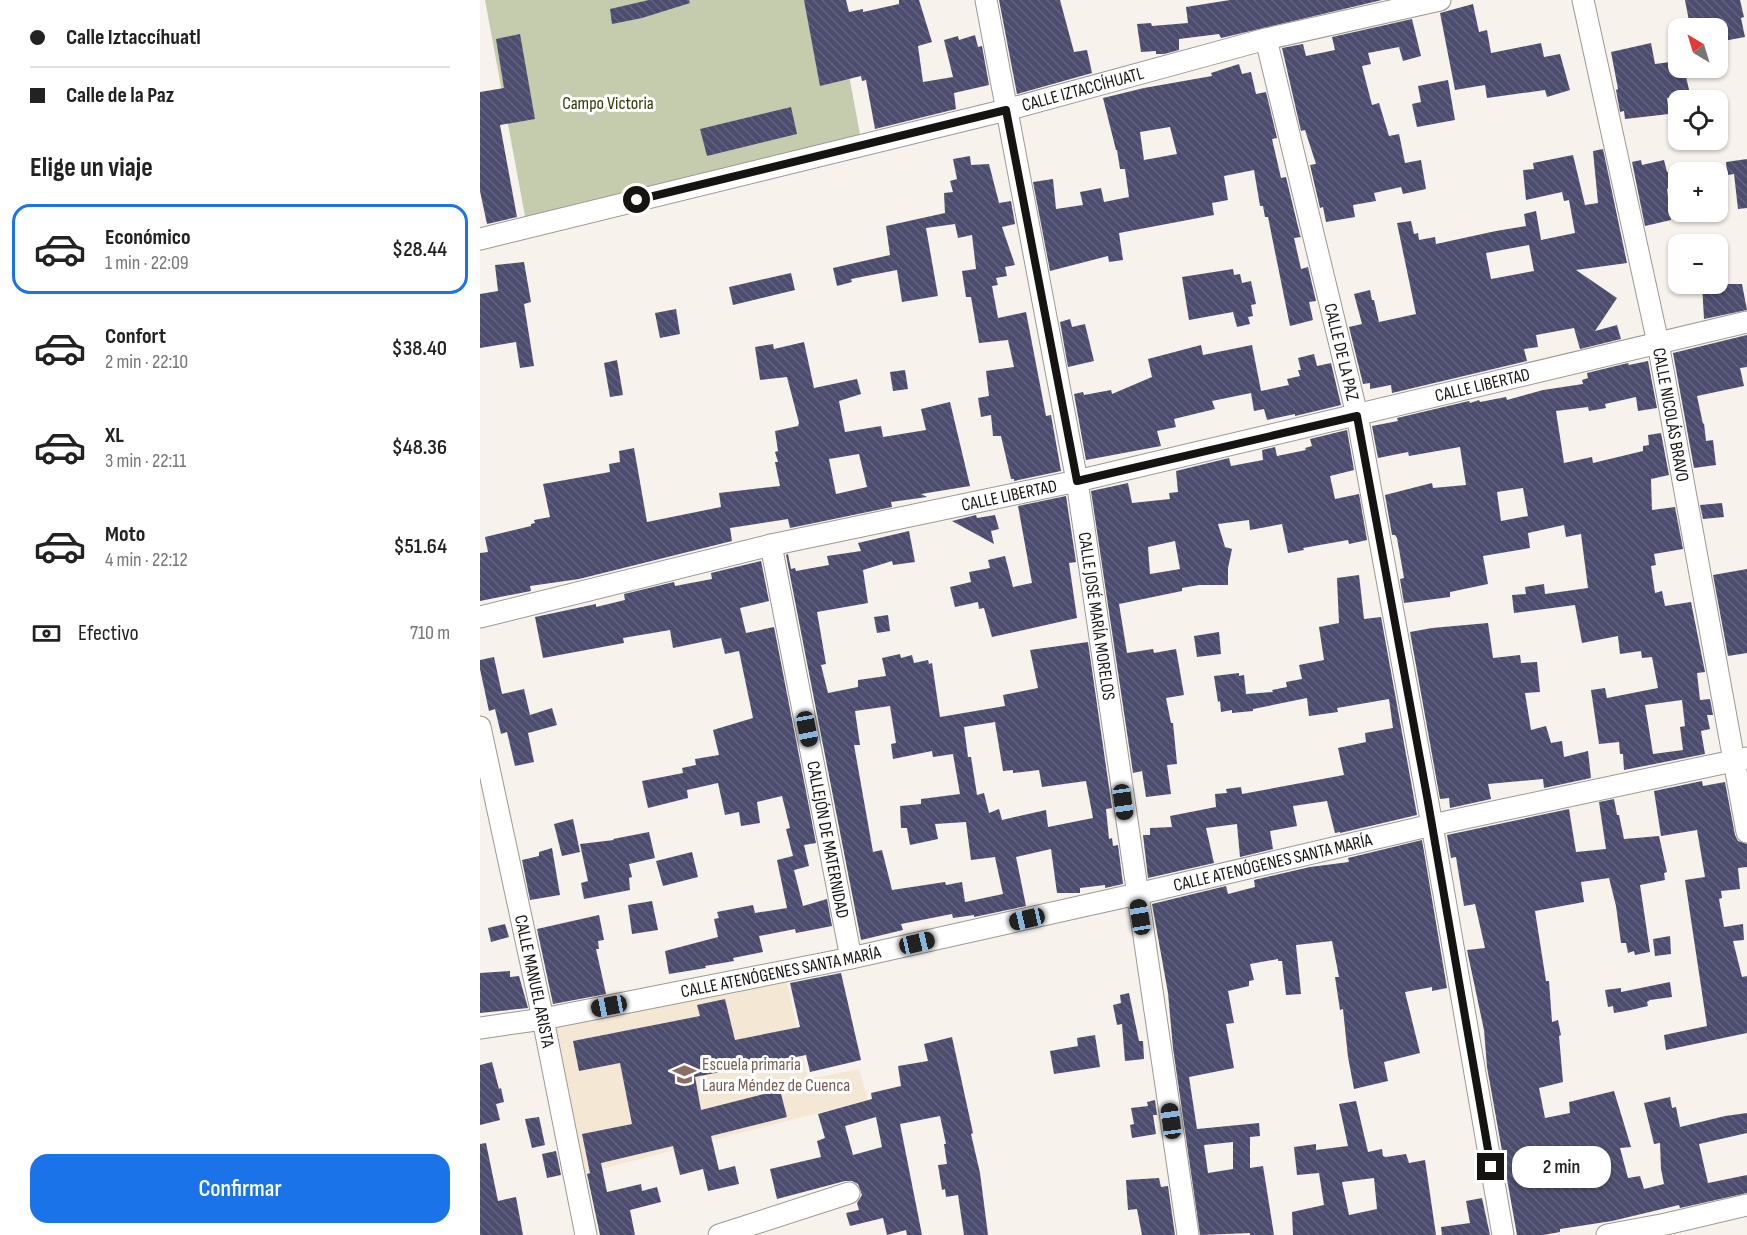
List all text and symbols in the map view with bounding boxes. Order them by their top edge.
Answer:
north arrow [1668,18,1728,78]
map controls [1668,18,1728,294]
text: Calle Iztaccíhuatl [66,24,201,51]
street label: CALLE IZTACCÍHUATL [1020,63,1146,116]
text: Calle de la Paz [66,82,174,109]
button: locate [1668,90,1728,150]
park label: Campo Victoria [562,93,654,114]
text: Elige un viaje [30,152,153,184]
button: + [1668,162,1728,222]
route start [623,186,650,213]
icon: car [33,222,87,276]
text: Económico [105,224,191,251]
button: − [1668,234,1728,294]
text: $28.44 [392,236,447,263]
text: 1 min · 22:09 [105,251,189,275]
street label: CALLE DE LA PAZ [1319,301,1363,403]
icon: car [33,321,87,375]
text: Confort [105,323,166,350]
text: $38.40 [392,335,447,362]
street label: CALLE NICOLÁS BRAVO [1648,346,1693,484]
text: 2 min · 22:10 [105,350,188,374]
street label: CALLE LIBERTAD [1433,364,1532,407]
icon: car [33,420,87,474]
text: XL [105,422,124,449]
text: $48.36 [392,434,447,461]
text: 3 min · 22:11 [105,449,186,473]
street label: CALLE LIBERTAD [960,475,1059,516]
icon: car [33,519,87,573]
text: Moto [105,521,145,548]
street label: CALLE JOSÉ MARÍA MORELOS [1074,531,1119,702]
text: $51.64 [393,533,447,560]
text: 4 min · 22:12 [105,548,188,572]
icon: cash [30,617,63,650]
text: Efectivo [78,620,139,647]
text: 710 m [410,621,450,645]
car [795,710,819,748]
street label: CALLEJÓN DE MATERNIDAD [802,759,853,920]
car [1112,783,1134,821]
street label: CALLE ATENÓGENES SANTA MARÍA [1171,829,1374,896]
car [1128,898,1152,936]
car [1007,906,1047,932]
street label: CALLE MANUEL ARISTA [510,913,558,1050]
car [897,930,937,956]
street label: CALLE ATENÓGENES SANTA MARÍA [679,942,883,1002]
car [590,994,628,1018]
place label: Escuela primaria Laura Méndez de Cuenca [702,1054,850,1096]
school or university icon: Escuela primaria Laura Méndez de Cuenca [671,1061,697,1087]
car [1160,1102,1182,1140]
callout: 2 min [1512,1146,1611,1188]
route end [1477,1153,1504,1180]
button: Confirmar [30,1154,450,1223]
text: 2 min [1543,1155,1580,1179]

